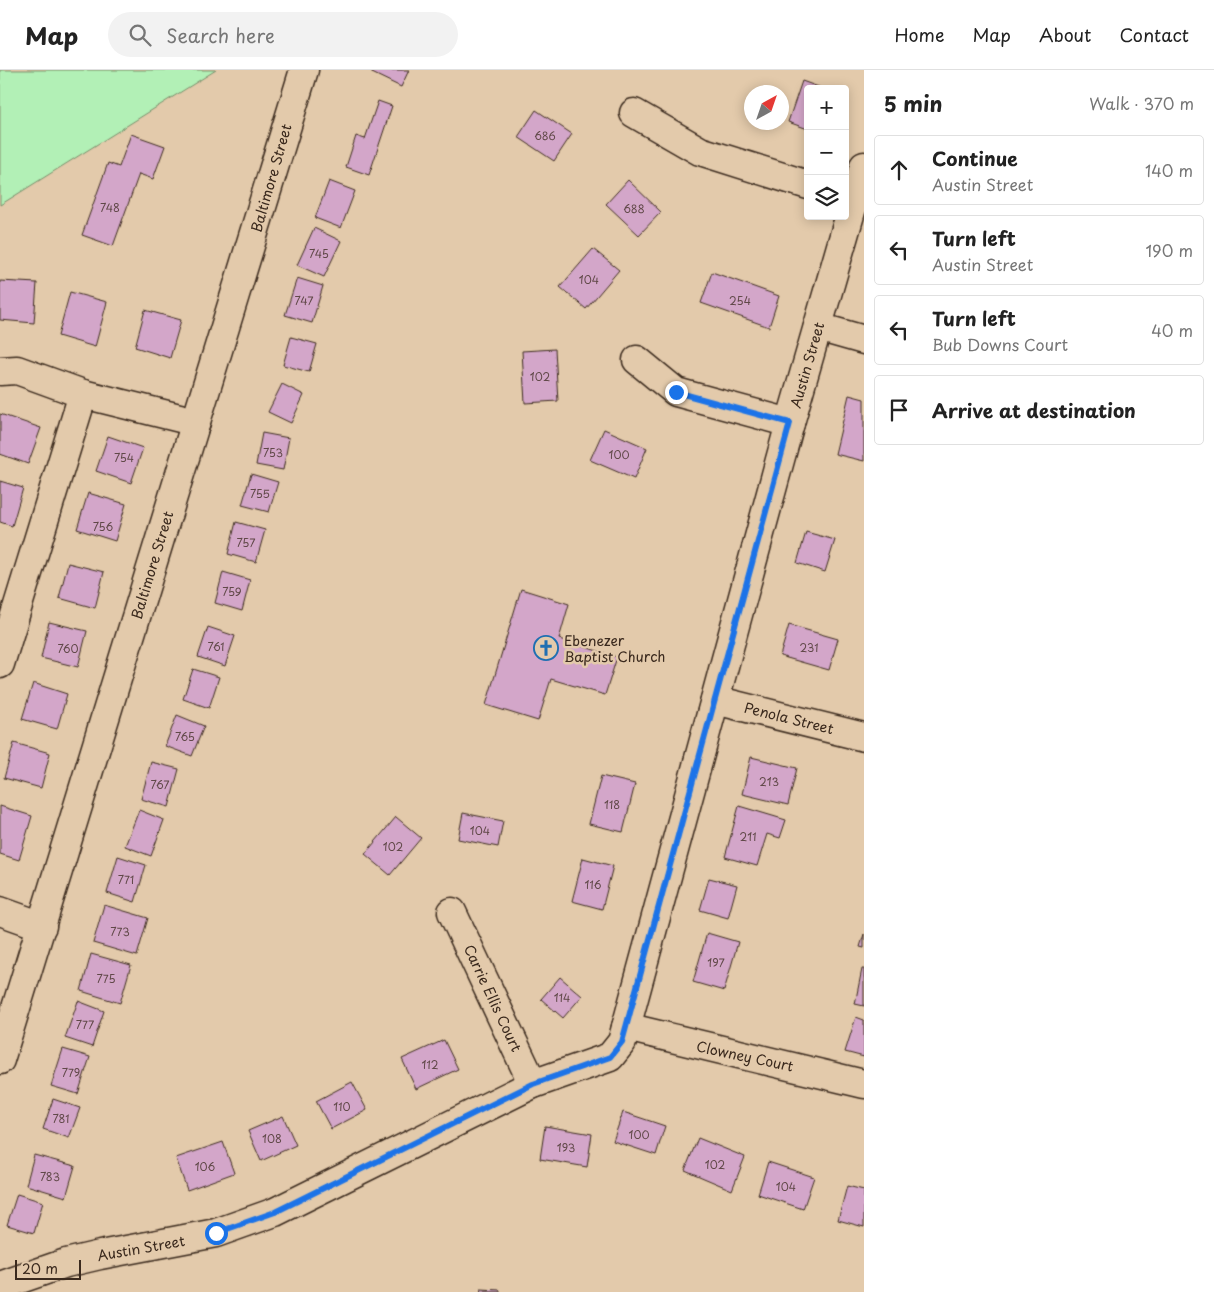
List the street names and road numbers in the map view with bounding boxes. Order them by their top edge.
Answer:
street label: Baltimore Street [245,121,297,235]
street label: Austin Street [785,319,829,410]
street label: Baltimore Street [126,508,178,622]
street label: Penola Street [742,697,836,739]
street label: Carrie Ellis Court [459,941,527,1055]
street label: Clowney Court [694,1035,796,1077]
street label: Austin Street [96,1230,187,1266]

